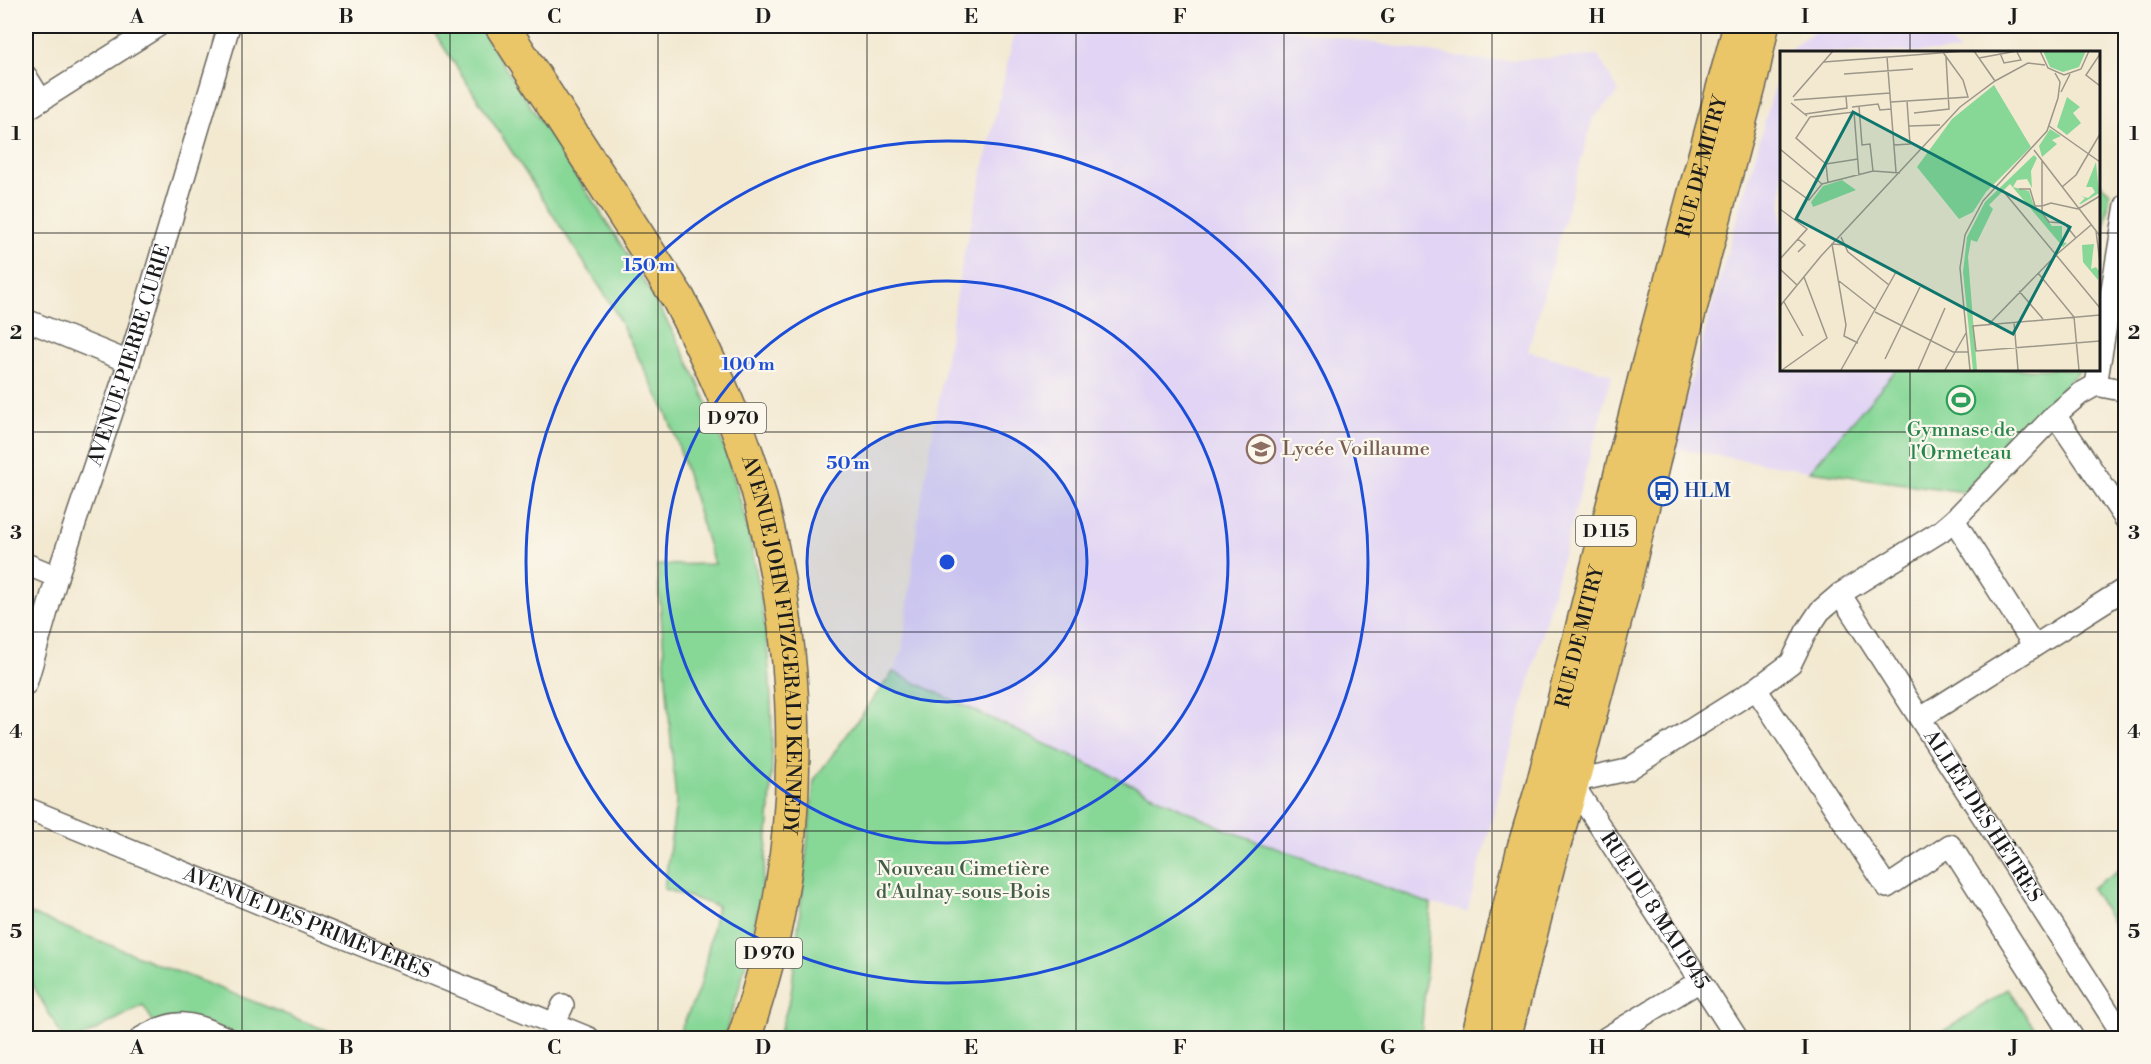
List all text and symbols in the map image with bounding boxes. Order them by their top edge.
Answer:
text: A [129,5,145,30]
text: B [338,5,354,30]
text: C [547,5,561,30]
text: D [755,5,771,30]
text: E [964,5,978,30]
text: F [1173,5,1187,30]
text: G [1380,5,1396,30]
text: H [1589,5,1606,30]
text: I [1801,5,1809,30]
text: J [2007,5,2018,30]
inset map [1780,51,2100,370]
street label: RUE DE MITRY [1671,92,1733,240]
text: 1 [11,122,21,147]
text: 1 [2129,122,2139,147]
street label: AVENUE PIERRE CURIE [82,241,176,470]
text: 150 m [623,254,676,277]
text: 2 [10,321,22,346]
text: 2 [2128,321,2140,346]
text: 100 m [721,353,775,376]
sports icon: Gymnase de l'Ormeteau [1945,384,1977,416]
road number: D 970 [700,403,766,433]
place label: Gymnase de l'Ormeteau [1907,418,2015,466]
school or university icon: Lycée Voillaume [1245,433,1277,465]
place label: Lycée Voillaume [1282,437,1430,462]
street label: AVENUE JOHN FITZGERALD KENNEDY [735,451,805,836]
text: 50 m [826,452,870,475]
bus stop icon: HLM [1647,475,1679,507]
place label: HLM [1684,479,1731,504]
road number: D 115 [1576,516,1636,546]
text: 3 [10,521,22,546]
text: 3 [2128,521,2140,546]
centre of rings [937,552,957,572]
street label: RUE DE MITRY [1550,562,1610,711]
text: 4 [9,720,23,745]
text: 4 [2127,720,2141,745]
street label: ALLÉE DES HÊTRES [1917,724,2047,907]
street label: RUE DU 8 MAI 1945 [1595,827,1715,994]
park label: Nouveau Cimetière d'Aulnay-sous-Bois [876,857,1050,905]
street label: AVENUE DES PRIMEVÈRES [179,861,435,985]
text: 5 [10,920,22,945]
text: 5 [2128,920,2140,945]
road number: D 970 [736,938,802,968]
text: A [129,1036,145,1061]
text: B [338,1036,354,1061]
text: C [547,1036,561,1061]
text: D [755,1036,771,1061]
text: E [964,1036,978,1061]
text: F [1173,1036,1187,1061]
text: G [1380,1036,1396,1061]
text: H [1589,1036,1606,1061]
text: I [1801,1036,1809,1061]
text: J [2007,1036,2018,1061]

